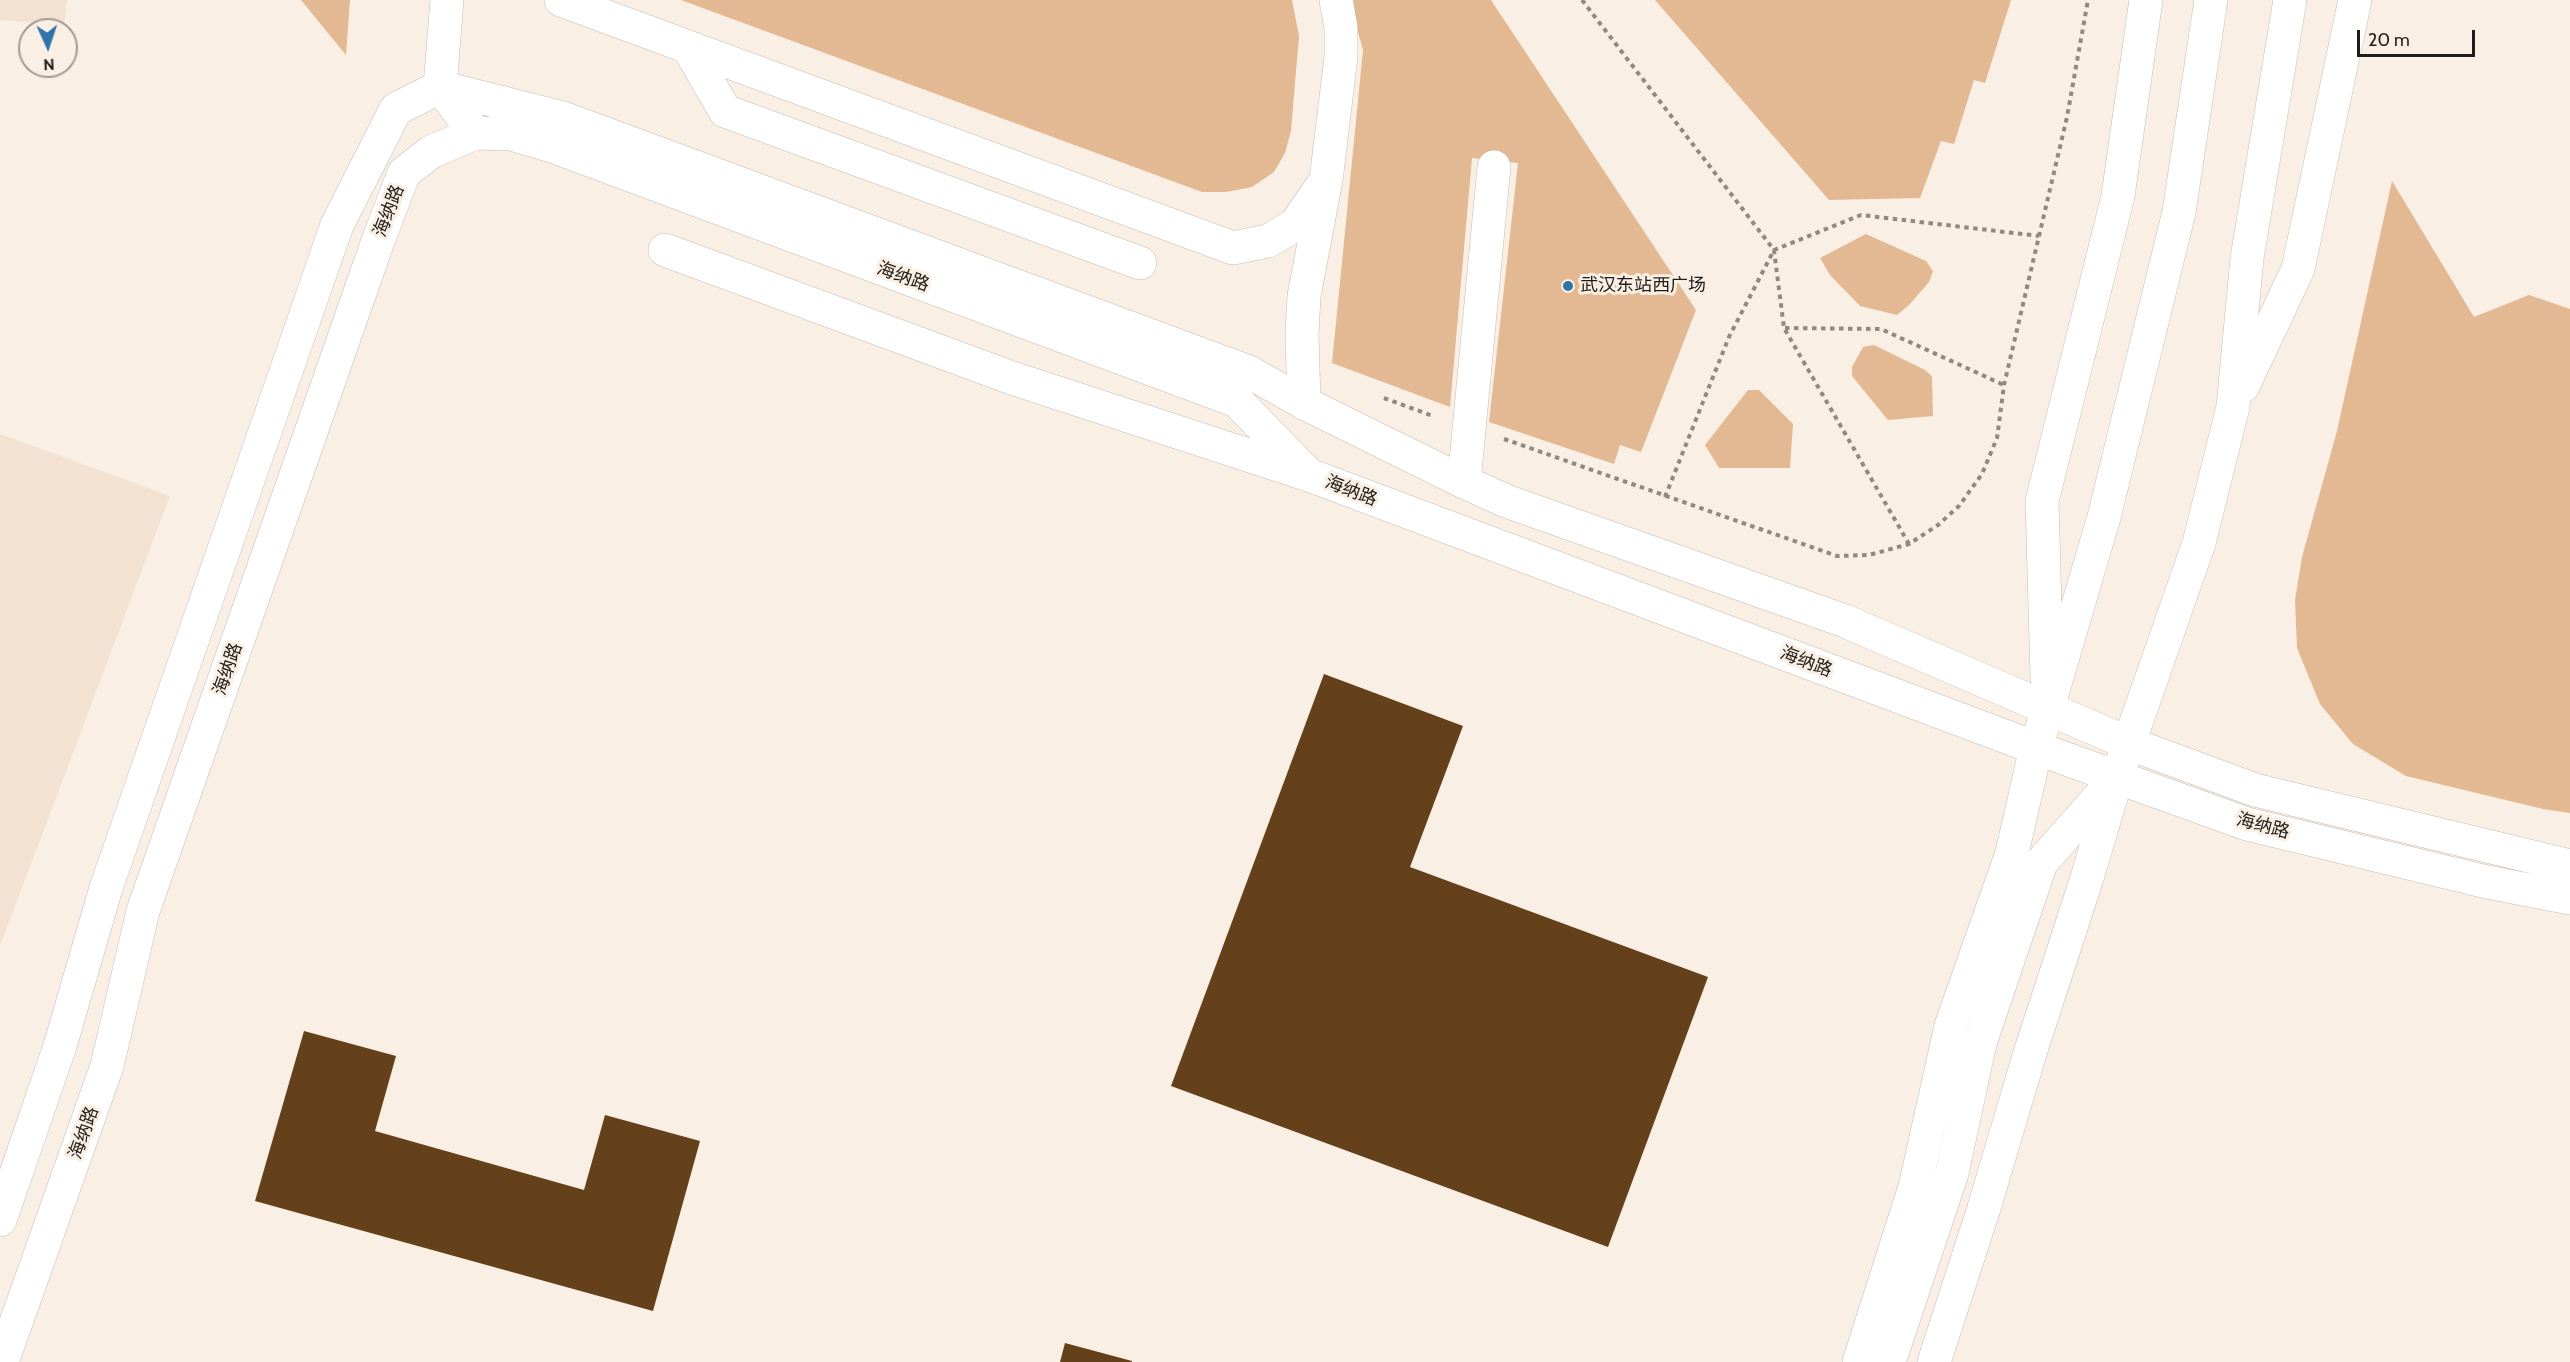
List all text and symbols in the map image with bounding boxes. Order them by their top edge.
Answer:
north arrow [18,18,78,78]
scale bar [2360,18,2478,56]
text: 20 m [2368,29,2410,51]
text: N [43,55,55,74]
street label: 海纳路 [369,182,409,240]
street label: 海纳路 [874,258,932,296]
place label: 武汉东站西广场 [1580,275,1706,297]
marker: 武汉东站西广场 [1561,279,1575,293]
street label: 海纳路 [1322,471,1380,511]
street label: 海纳路 [209,640,247,698]
street label: 海纳路 [1777,642,1835,682]
street label: 海纳路 [2234,809,2292,843]
street label: 海纳路 [65,1104,103,1162]

